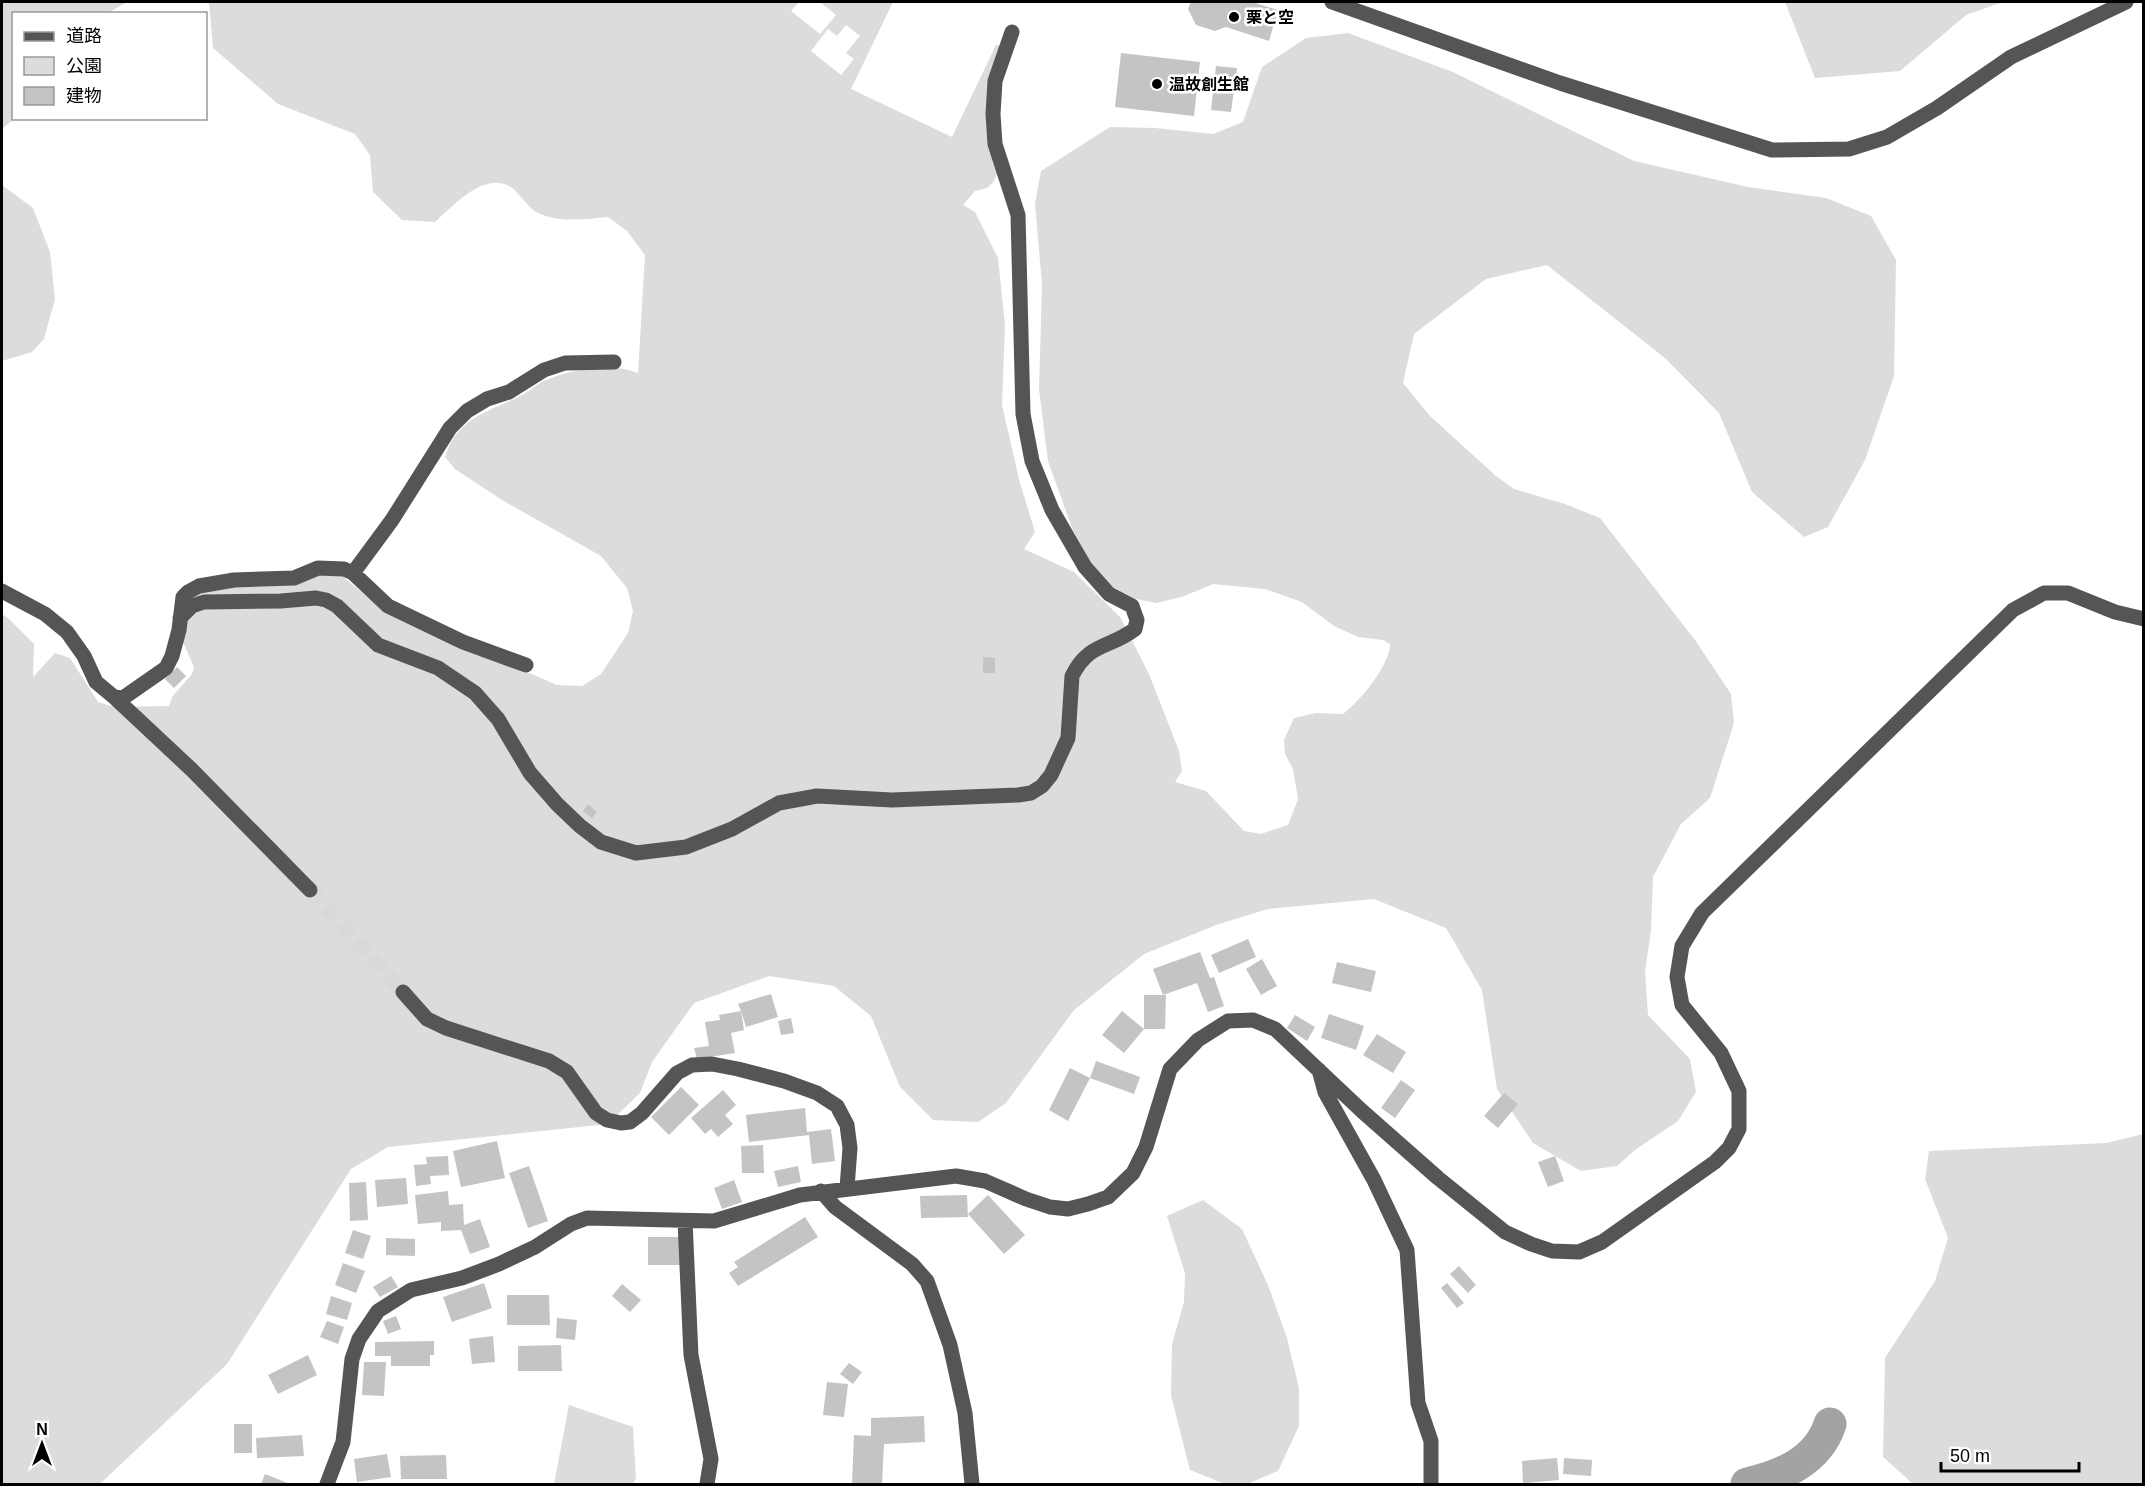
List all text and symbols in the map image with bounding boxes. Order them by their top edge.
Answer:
place label: 栗と空 [1246,9,1294,26]
marker: 栗と空 [1227,10,1241,24]
legend [12,12,207,120]
text: 道路 [66,26,102,46]
text: 公園 [66,56,102,76]
place label: 温故創生館 [1169,76,1249,93]
marker: 温故創生館 [1150,77,1164,91]
text: 建物 [66,86,102,106]
north arrow [12,1414,72,1474]
text: N [36,1421,48,1438]
scale bar [1941,1435,2079,1473]
text: 50 m [1950,1446,1990,1466]

